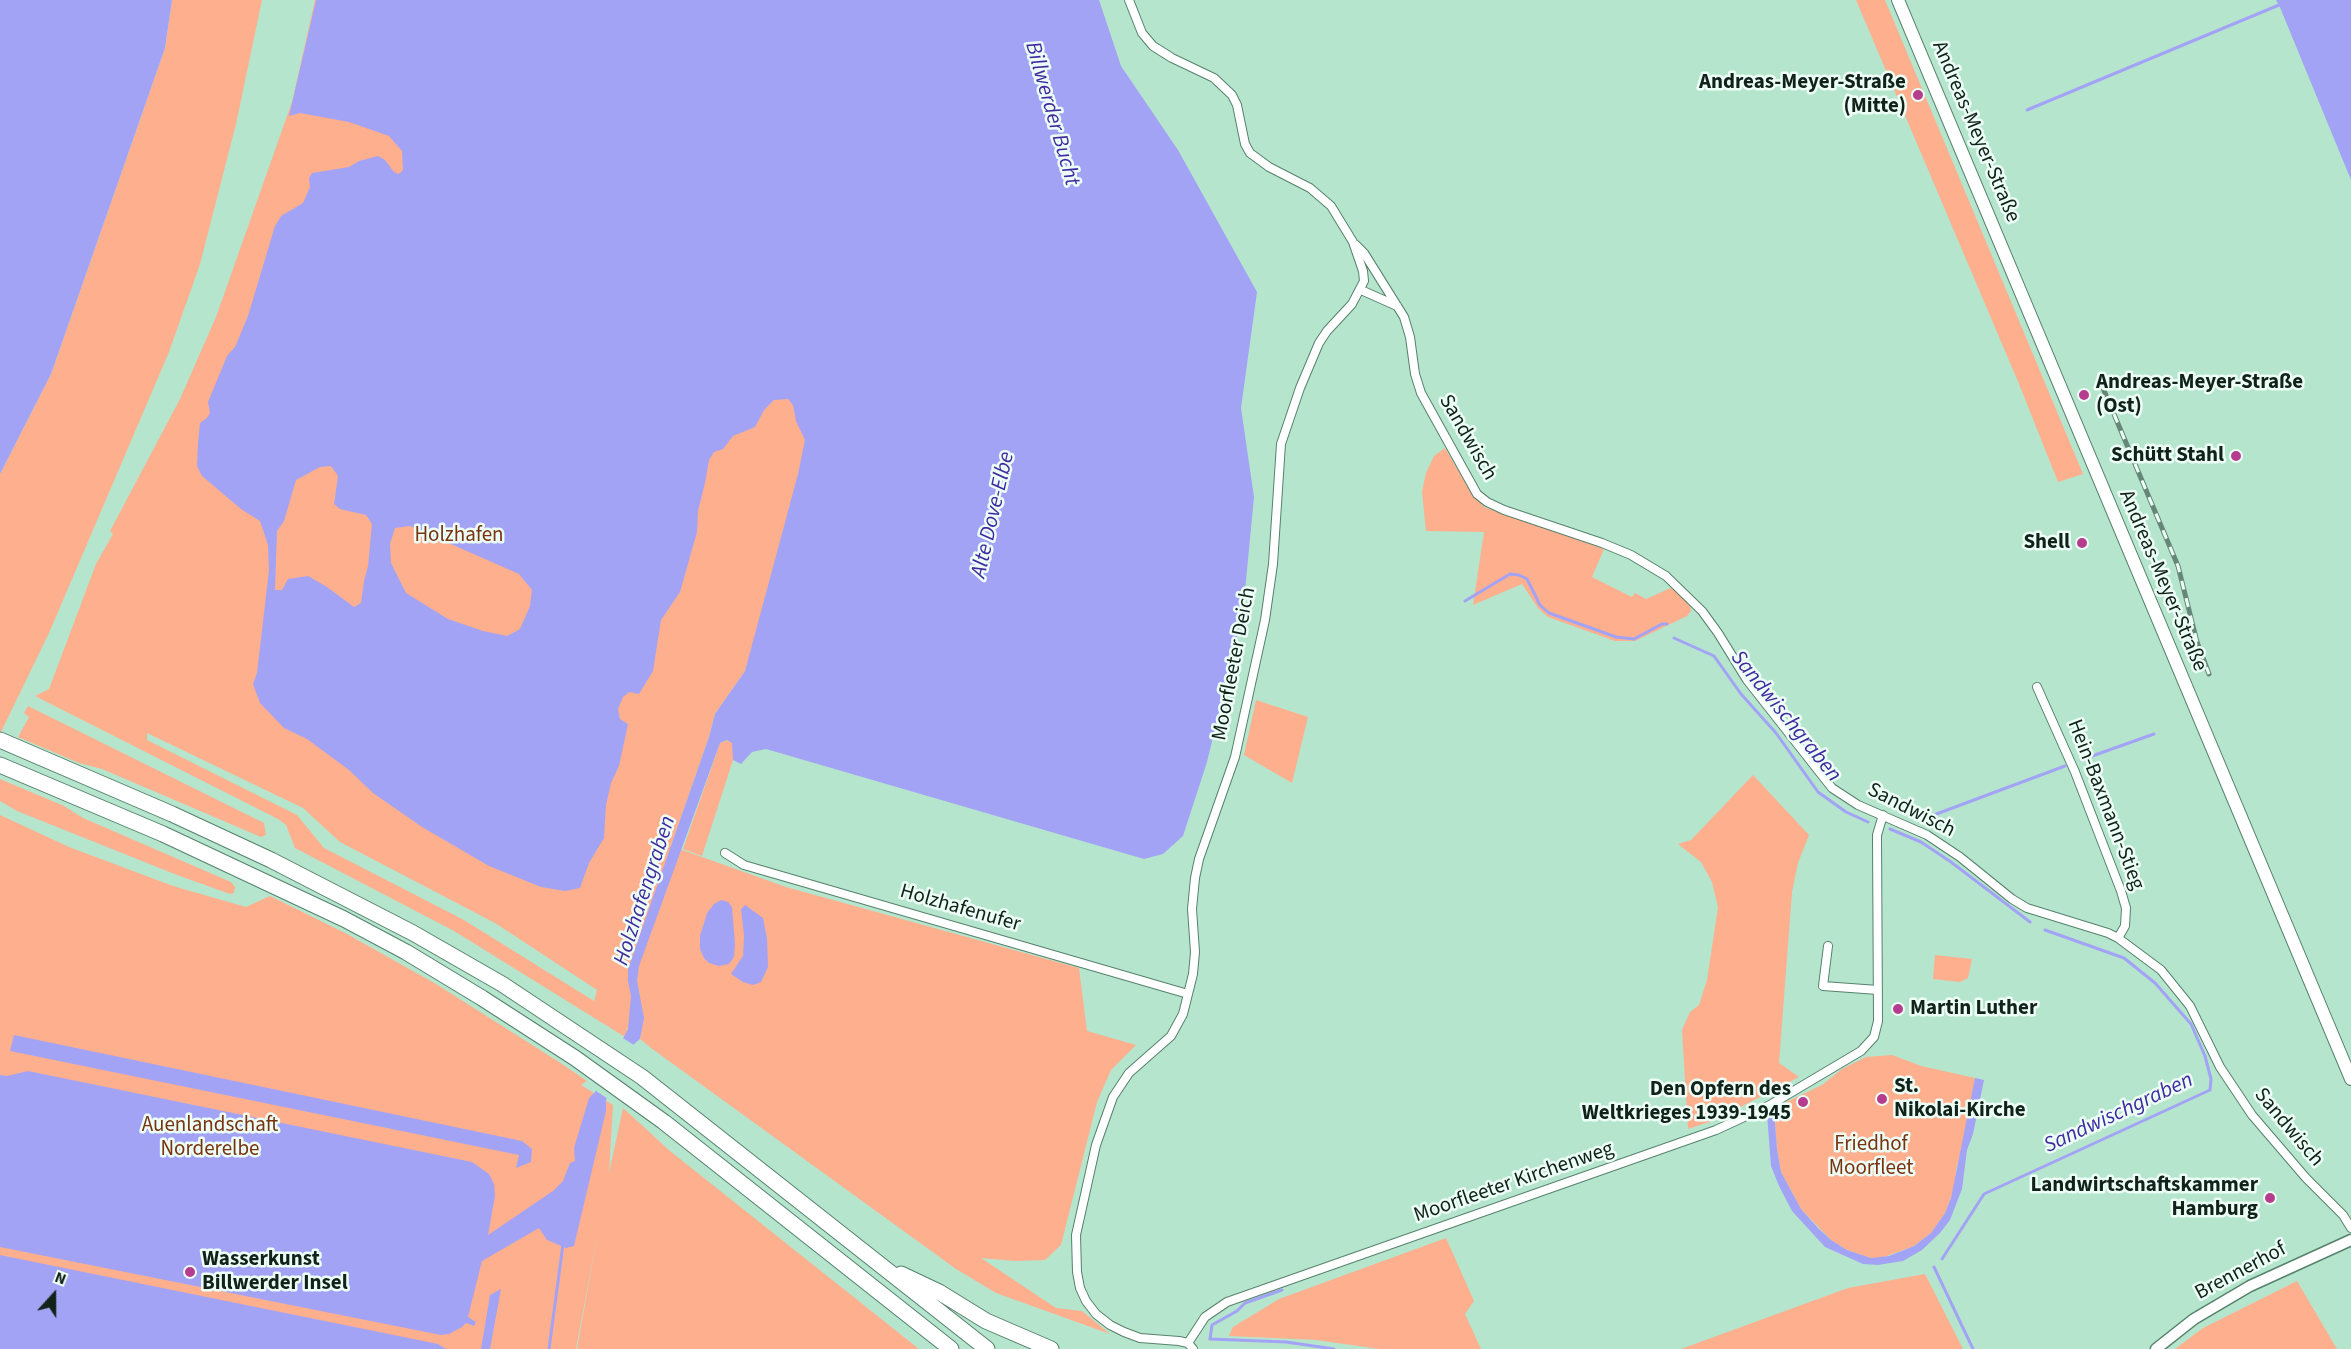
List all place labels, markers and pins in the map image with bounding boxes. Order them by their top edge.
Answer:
place label: Andreas-Meyer-Straße (Mitte) [1699,70,1906,120]
marker: Andreas-Meyer-Straße (Mitte) [1911,88,1925,102]
place label: Andreas-Meyer-Straße (Ost) [2096,370,2303,420]
marker: Andreas-Meyer-Straße (Ost) [2077,388,2091,402]
place label: Schütt Stahl [2111,443,2224,469]
marker: Schütt Stahl [2229,449,2243,463]
place label: Shell [2023,530,2070,556]
marker: Shell [2075,536,2089,550]
place label: Martin Luther [1910,996,2037,1022]
marker: Martin Luther [1891,1002,1905,1016]
place label: St. Nikolai-Kirche [1894,1074,2026,1124]
place label: Den Opfern des Weltkrieges 1939-1945 [1582,1077,1791,1127]
marker: St. Nikolai-Kirche [1875,1092,1889,1106]
marker: Den Opfern des Weltkrieges 1939-1945 [1796,1095,1810,1109]
place label: Landwirtschaftskammer Hamburg [2030,1173,2258,1223]
marker: Landwirtschaftskammer Hamburg [2263,1191,2277,1205]
place label: Wasserkunst Billwerder Insel [202,1247,348,1297]
marker: Wasserkunst Billwerder Insel [183,1265,197,1279]

